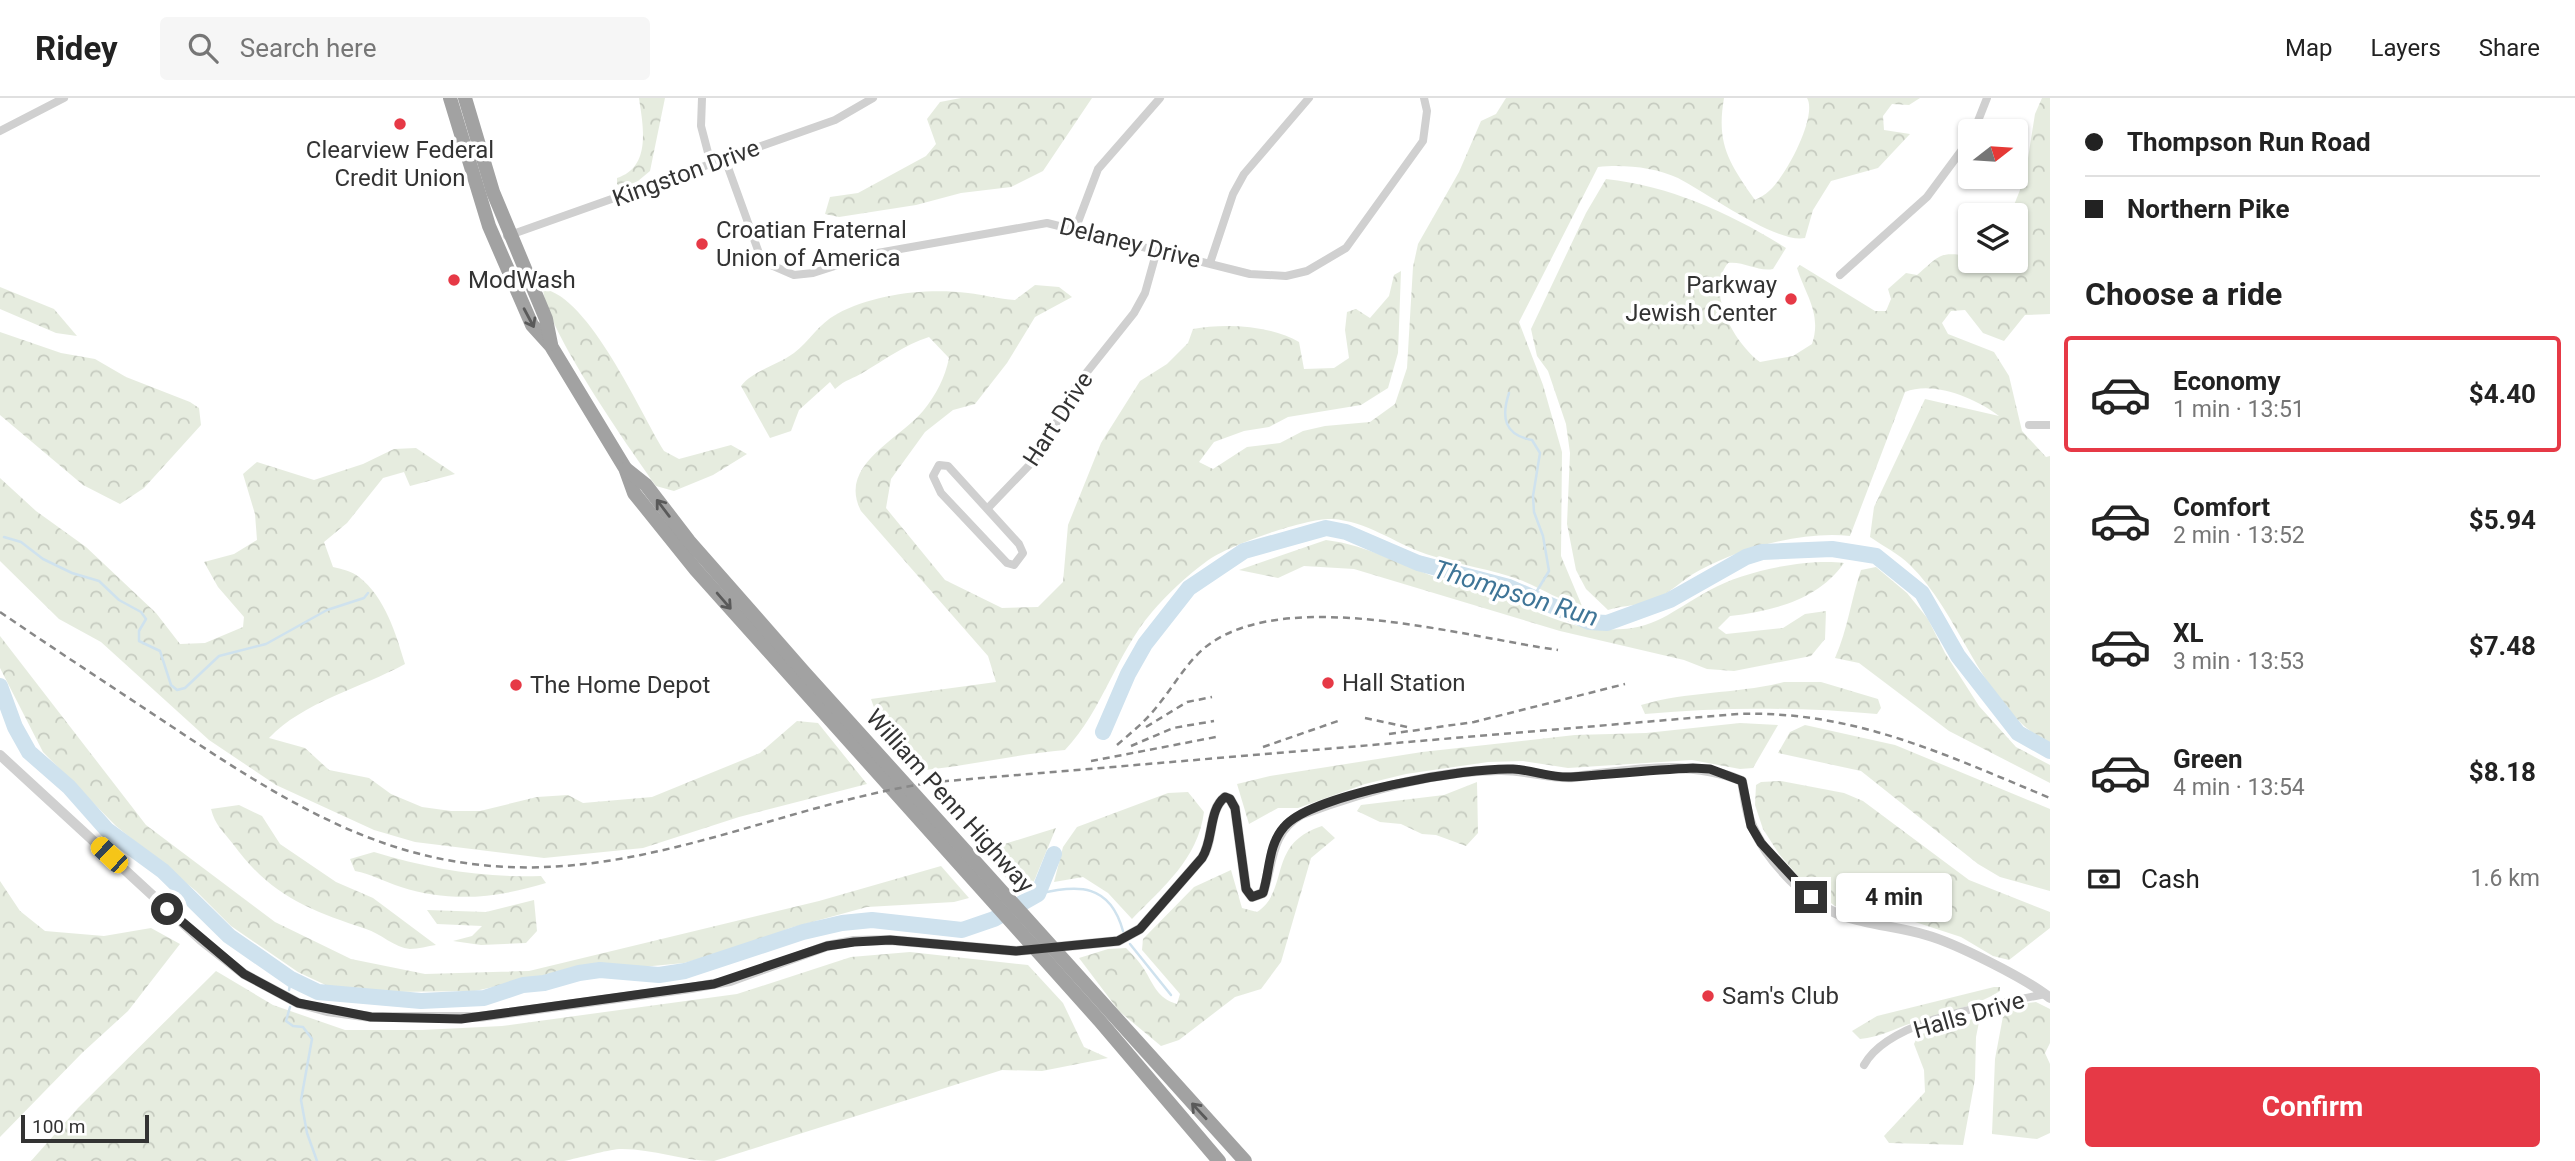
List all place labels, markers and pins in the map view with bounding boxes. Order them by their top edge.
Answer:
marker: Clearview Federal Credit Union [392,116,408,132]
place label: Clearview Federal Credit Union [306,136,494,192]
place label: Croatian Fraternal Union of America [716,216,907,272]
marker: Croatian Fraternal Union of America [694,236,710,252]
place label: ModWash [468,266,576,294]
place label: Parkway Jewish Center [1625,271,1778,327]
marker: ModWash [446,272,462,288]
marker: Parkway Jewish Center [1783,291,1799,307]
place label: Hall Station [1342,669,1466,697]
place label: The Home Depot [530,671,710,699]
marker: Hall Station [1320,675,1336,691]
marker: The Home Depot [508,677,524,693]
place label: Sam's Club [1722,982,1839,1010]
marker: Sam's Club [1700,988,1716,1004]

